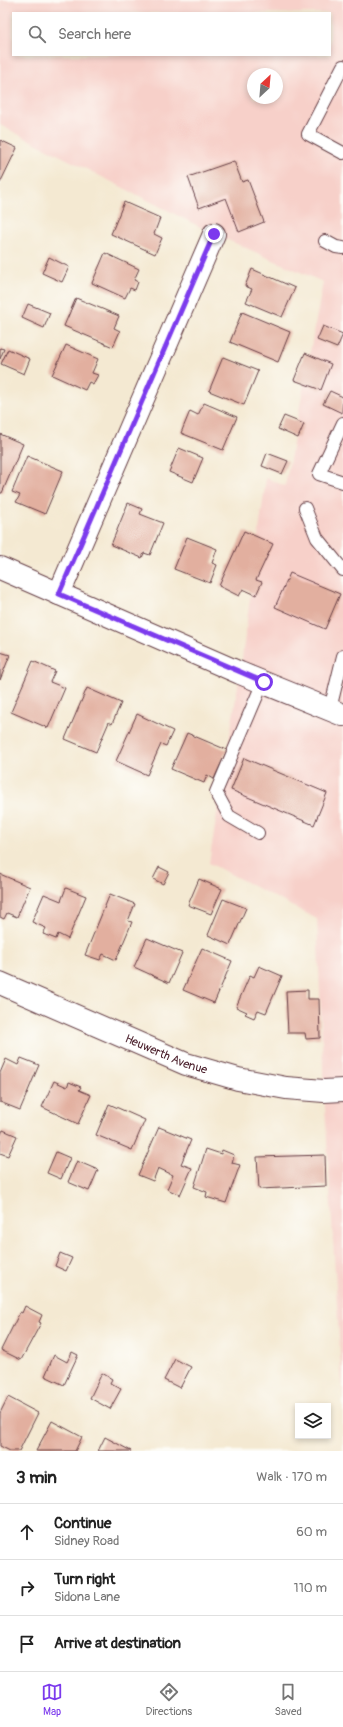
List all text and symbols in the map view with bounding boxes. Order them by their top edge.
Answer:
search box [12,12,331,56]
icon: search [26,23,48,45]
text: Search here [58,25,131,44]
north arrow [247,68,283,104]
route end [205,225,223,243]
route start [255,673,273,691]
street label: Heuwerth Avenue [123,1031,209,1078]
map controls [295,1403,331,1439]
button: layers [295,1403,331,1439]
text: 3 min [16,1467,57,1488]
text: Walk · 170 m [256,1469,327,1485]
text: Continue [54,1514,112,1533]
icon: ahead [16,1521,38,1543]
text: 60 m [296,1524,327,1540]
text: Sidney Road [54,1533,119,1549]
text: Turn right [54,1570,115,1589]
icon: right [16,1577,38,1599]
text: 110 m [294,1580,327,1596]
text: Sidona Lane [54,1589,120,1605]
icon: arrive [16,1633,38,1655]
text: Arrive at destination [54,1634,181,1653]
tab: Map [41,1681,63,1718]
tab: Directions [145,1681,192,1718]
tab: Saved [275,1681,302,1718]

